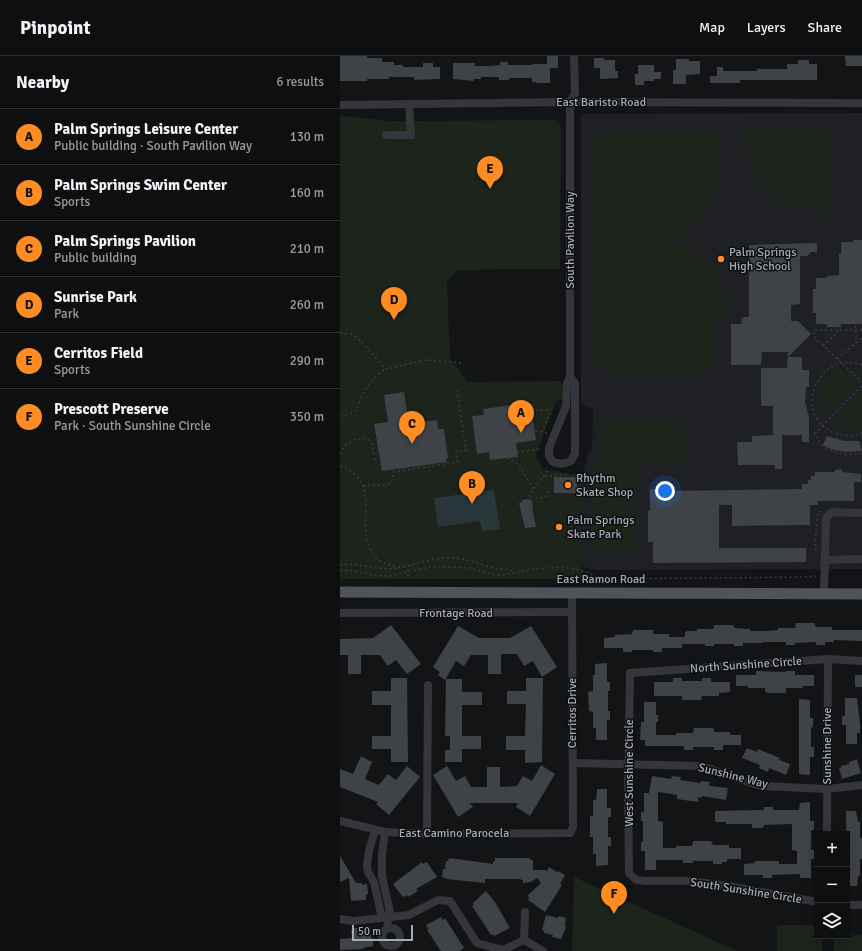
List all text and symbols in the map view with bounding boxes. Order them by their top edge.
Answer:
text: Pinpoint [20,16,91,40]
text: Map [699,19,725,36]
text: Layers [747,19,786,36]
text: Share [808,19,842,36]
text: Nearby [16,72,69,93]
text: 6 results [276,74,324,90]
street label: East Baristo Road [556,95,646,110]
text: Palm Springs Leisure Center [54,120,238,138]
text: A [25,129,33,145]
text: 130 m [290,129,324,145]
text: Public building · South Pavilion Way [54,138,252,154]
pin: E [477,156,503,189]
text: Palm Springs Swim Center [54,176,227,194]
text: B [25,185,33,201]
text: 160 m [290,185,324,201]
street label: South Pavilion Way [563,191,578,289]
text: Sports [54,194,90,210]
text: Palm Springs Pavilion [54,232,196,250]
text: C [25,241,33,257]
text: 210 m [290,241,324,257]
place label: Palm Springs High School [729,245,796,274]
text: Public building [54,250,137,266]
marker: Palm Springs High School [716,254,726,264]
pin: D [381,287,407,320]
text: Sunrise Park [54,288,137,306]
text: D [25,297,33,313]
text: 260 m [290,297,324,313]
text: Park [54,306,79,322]
text: Cerritos Field [54,344,143,362]
text: E [25,353,33,369]
text: 290 m [290,353,324,369]
text: Sports [54,362,90,378]
text: Prescott Preserve [54,400,169,418]
pin: A [508,400,534,433]
text: F [26,409,32,425]
text: 350 m [290,409,324,425]
pin: C [399,411,425,444]
text: Park · South Sunshine Circle [54,418,211,434]
pin: B [459,471,485,504]
place label: Rhythm Skate Shop [576,471,633,500]
marker: Rhythm Skate Shop [563,480,573,490]
your location [655,481,675,501]
place label: Palm Springs Skate Park [567,513,634,542]
marker: Palm Springs Skate Park [554,522,564,532]
street label: East Ramon Road [557,572,645,587]
street label: Frontage Road [419,606,493,621]
street label: North Sunshine Circle [690,654,802,676]
street label: Cerritos Drive [565,678,580,748]
street label: Sunshine Drive [820,708,835,784]
street label: West Sunshine Circle [622,719,637,827]
street label: Sunshine Way [697,760,770,792]
street label: East Camino Parocela [399,826,509,841]
map controls [814,831,850,939]
button: + [814,831,850,867]
button: − [814,867,850,903]
street label: South Sunshine Circle [689,875,803,907]
pin: F [601,881,627,914]
button: layers [814,903,850,939]
scale bar [352,923,413,942]
text: 50 m [358,925,381,938]

